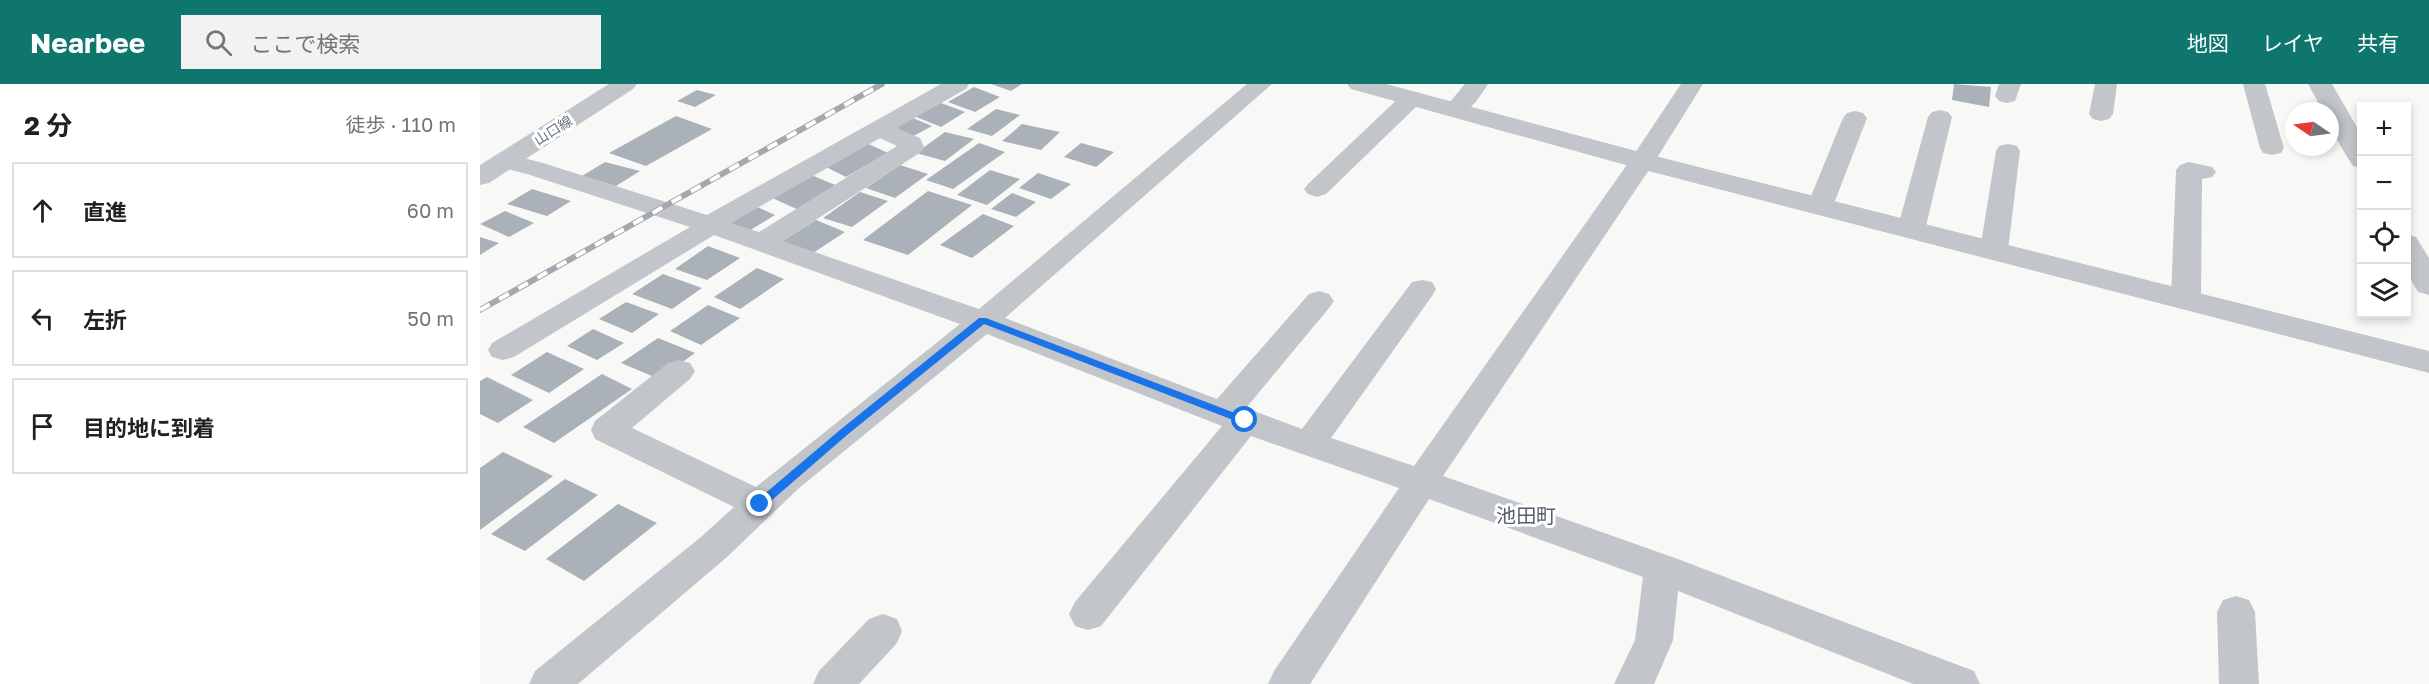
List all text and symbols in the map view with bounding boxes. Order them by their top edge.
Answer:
search box [181,15,601,69]
text: Nearbee [30,26,145,59]
icon: search [202,26,235,59]
text: ここで検索 [250,30,360,57]
text: 地図 [2187,30,2229,56]
text: レイヤ [2262,30,2324,56]
text: 共有 [2357,30,2399,56]
north arrow [2285,102,2339,156]
map controls [2357,102,2411,318]
button: + [2357,102,2411,156]
text: 2 分 [24,110,72,141]
text: 徒歩 · 110 m [346,112,456,136]
street label: 山口線 [531,112,575,148]
button: − [2357,156,2411,210]
icon: ahead [26,194,59,227]
text: 直進 [83,198,127,225]
text: 60 m [407,198,454,222]
button: locate [2357,210,2411,264]
button: layers [2357,264,2411,318]
icon: left [26,302,59,335]
text: 左折 [83,306,127,333]
text: 50 m [407,306,454,330]
route start [1231,406,1257,432]
icon: arrive [26,410,59,443]
text: 目的地に到着 [83,414,215,441]
route end [746,490,772,516]
district label: 池田町 [1496,503,1556,527]

